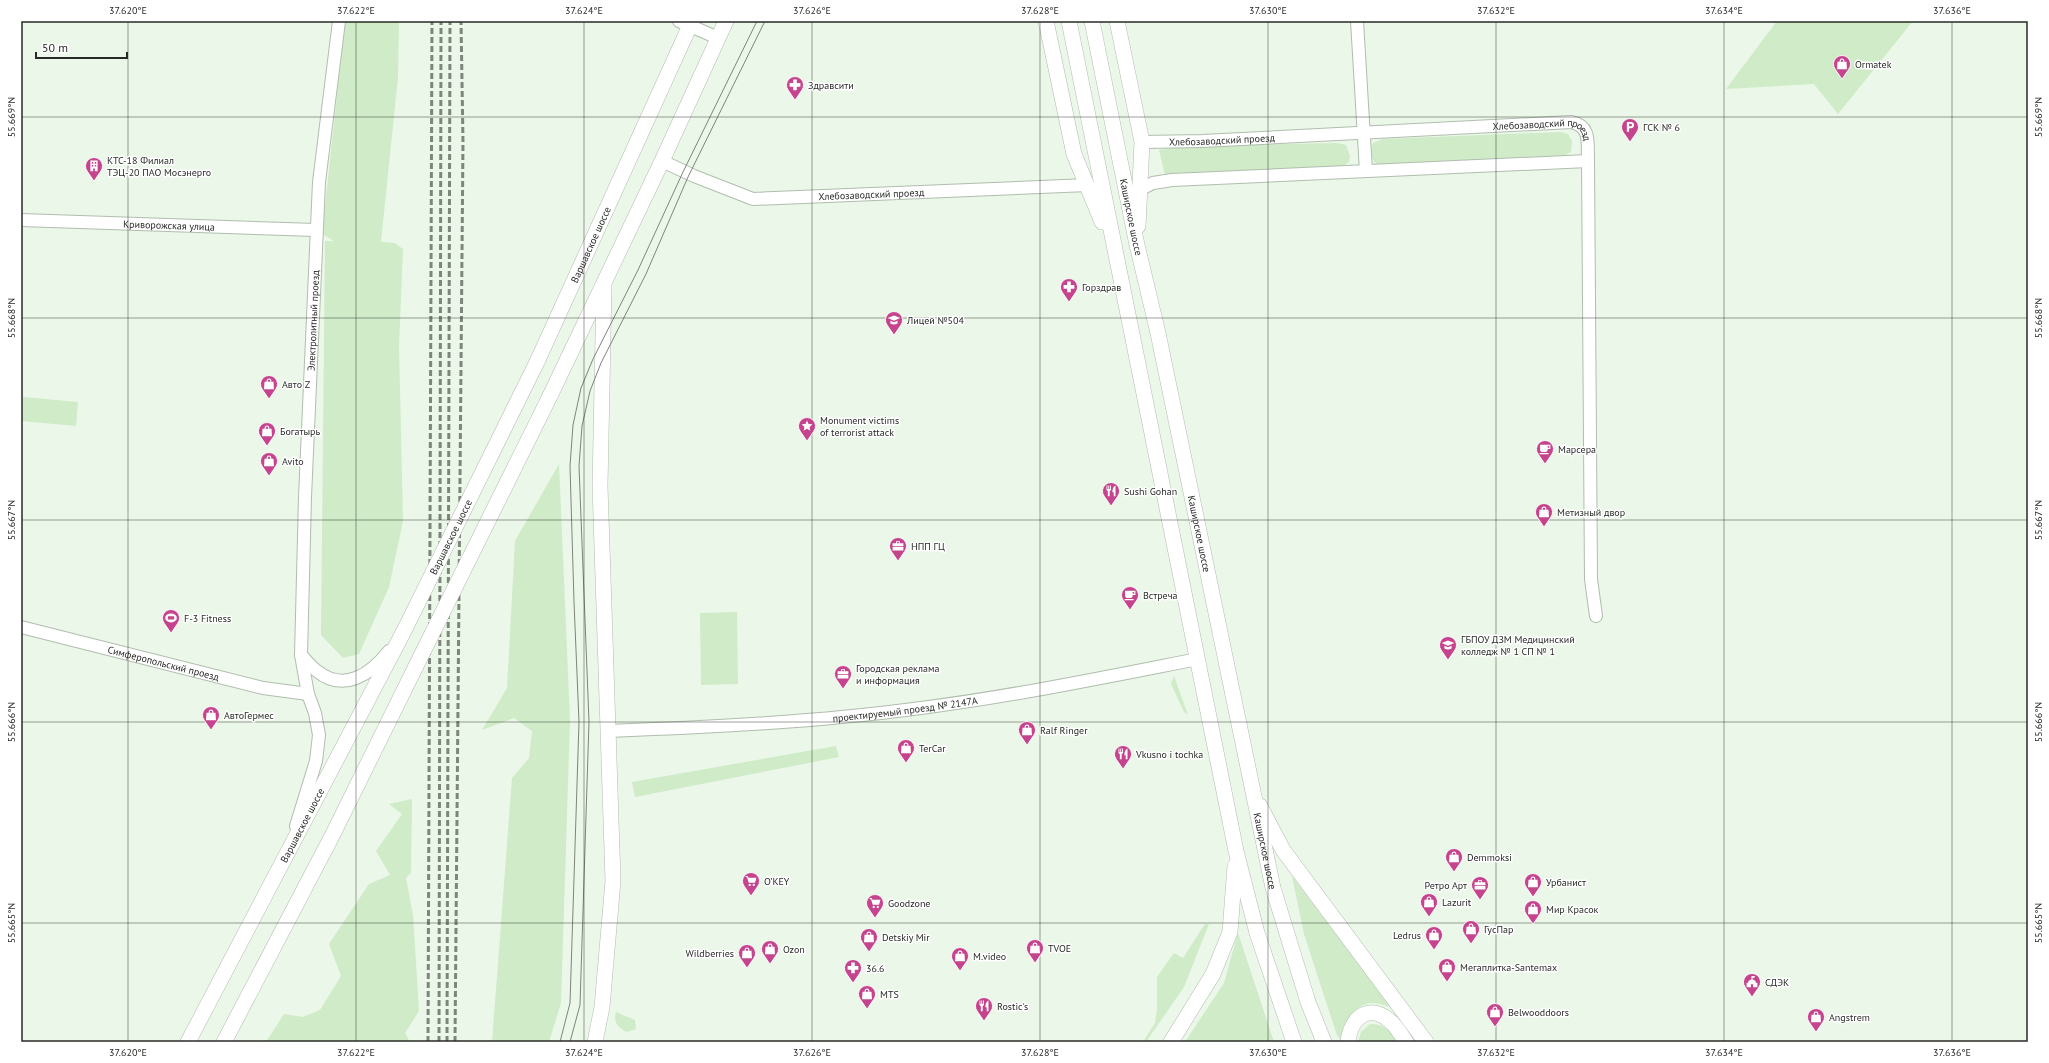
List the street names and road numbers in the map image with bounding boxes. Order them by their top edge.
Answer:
street label: Хлебозаводский проезд [1492,115,1594,142]
street label: Хлебозаводский проезд [1169,131,1276,148]
street label: Каширское шоссе [1117,178,1146,257]
street label: Хлебозаводский проезд [818,185,925,203]
street label: Варшавское шоссе [567,204,613,285]
street label: Криворожская улица [123,217,215,233]
street label: Электролитный проезд [304,269,322,371]
street label: Каширское шоссе [1185,494,1214,573]
street label: Варшавское шоссе [426,497,475,577]
street label: Симферопольский проезд [106,643,221,683]
street label: проектируемый проезд № 2147А [832,693,979,724]
street label: Варшавское шоссе [277,786,327,865]
street label: Каширское шоссе [1251,812,1280,891]

